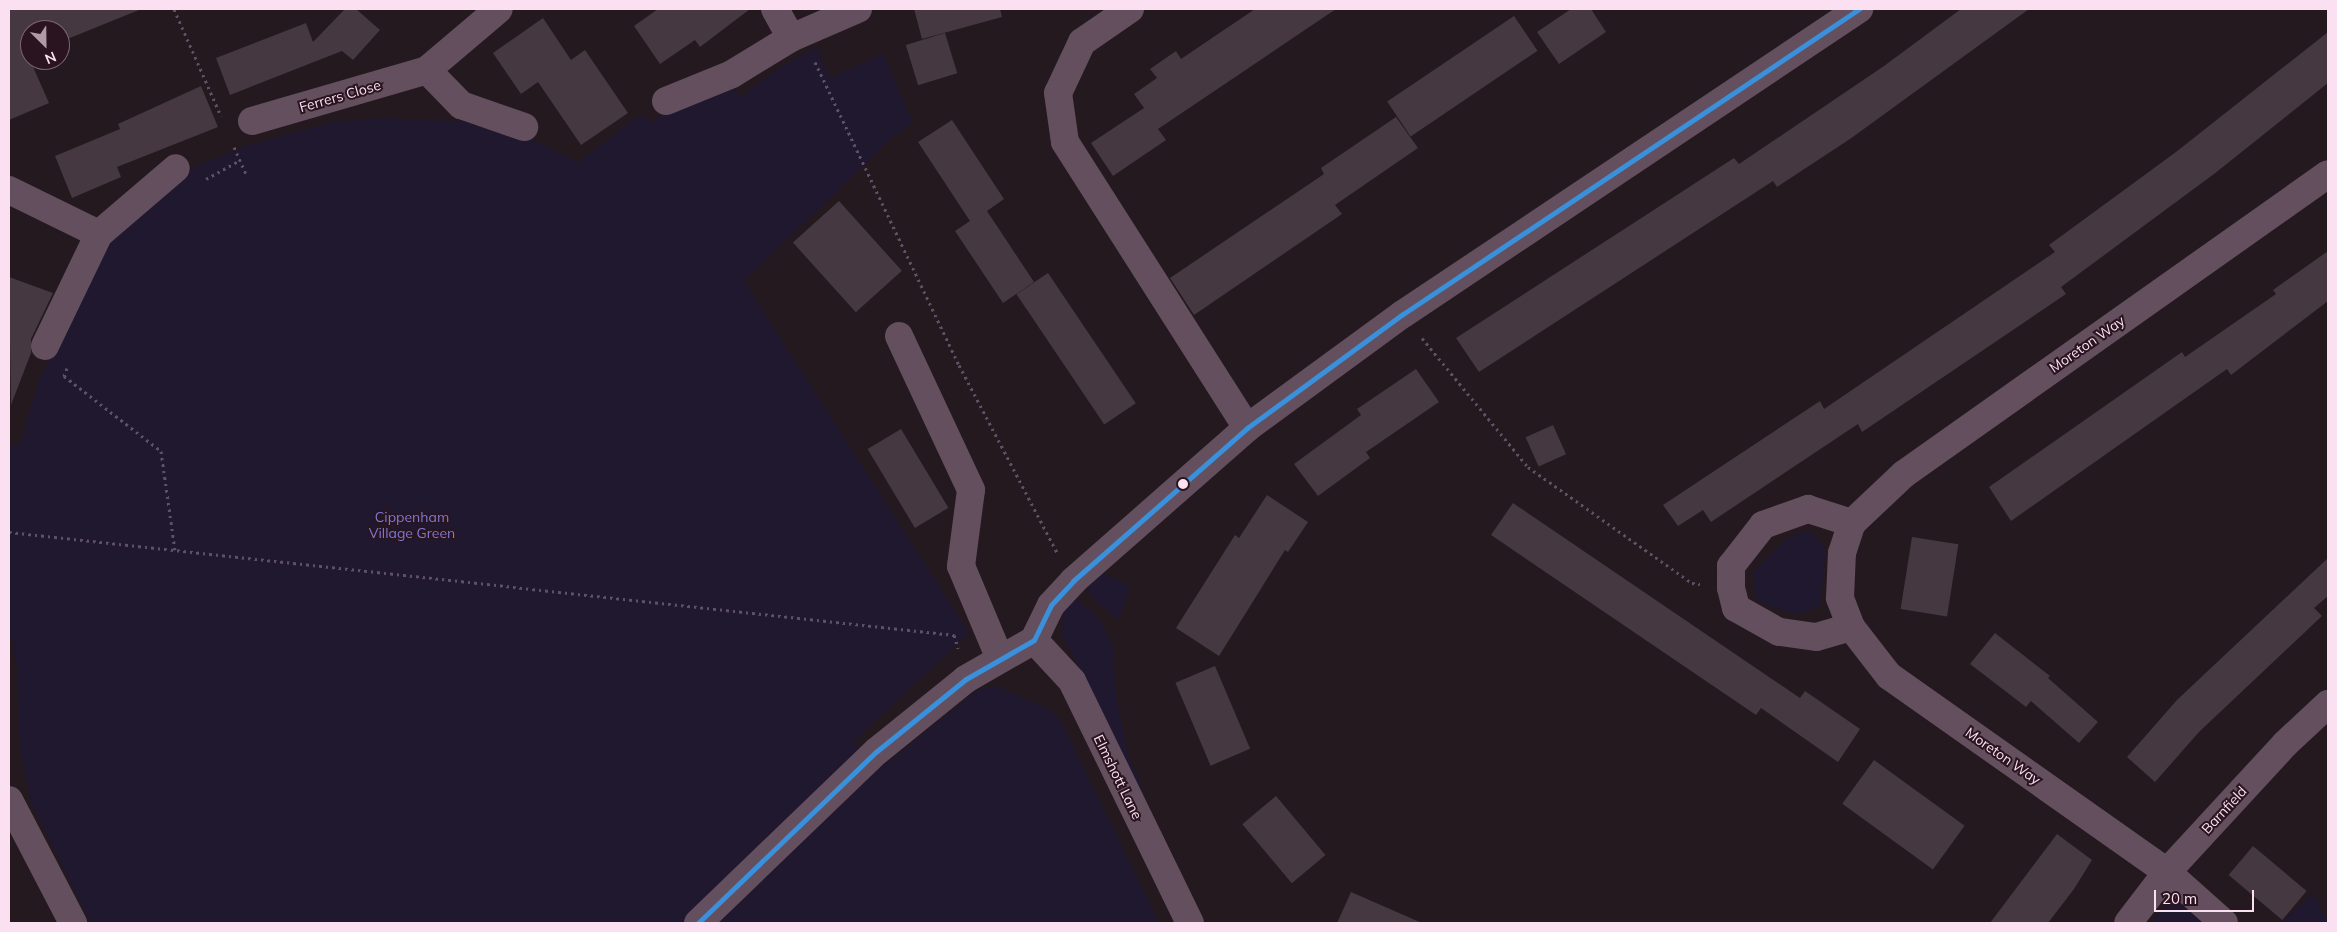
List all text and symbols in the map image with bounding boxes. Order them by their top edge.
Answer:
north arrow [20,20,70,70]
text: N [42,48,59,68]
street label: Ferrers Close [297,76,383,116]
street label: Moreton Way [2046,312,2128,376]
unlabelled marker [1178,479,1188,489]
park label: Cippenham Village Green [369,509,455,542]
street label: Moreton Way [1962,724,2044,788]
street label: Elmshott Lane [1090,732,1146,822]
street label: Barnfield [2198,783,2250,837]
scale bar [2157,880,2257,912]
text: 20 m [2162,889,2197,908]

